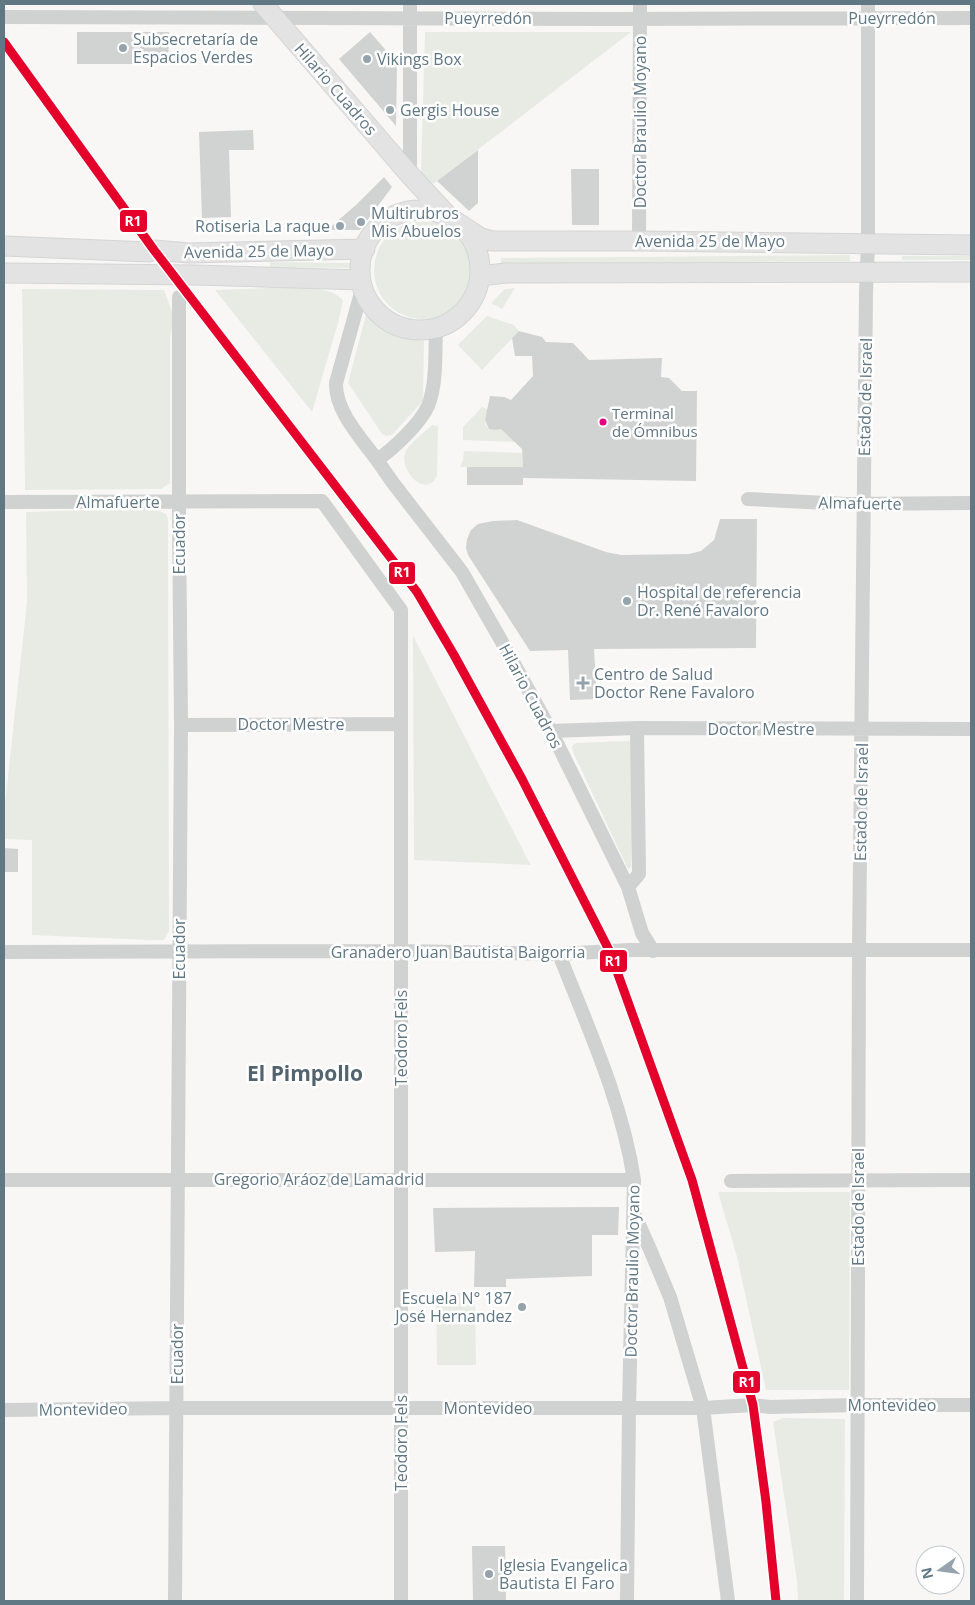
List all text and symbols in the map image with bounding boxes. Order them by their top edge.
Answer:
street label: Pueyrredón [444,7,532,29]
street label: Pueyrredón [848,7,936,29]
place label: Subsecretaría de Espacios Verdes [133,28,258,68]
street label: Doctor Braulio Moyano [629,36,651,208]
street label: Hilario Cuadros [290,38,382,140]
marker: Subsecretaría de Espacios Verdes [117,42,129,54]
place label: Vikings Box [377,48,462,70]
marker: Vikings Box [361,53,373,65]
place label: Gergis House [400,99,500,121]
marker: Gergis House [384,104,396,116]
place label: Multirubros Mis Abuelos [371,202,461,242]
line badge: R1 [119,209,148,233]
text: R1 [124,211,142,230]
place label: Rotiseria La raque [195,215,330,237]
marker: Multirubros Mis Abuelos [355,216,367,228]
marker: Rotiseria La raque [334,220,346,232]
street label: Avenida 25 de Mayo [635,230,785,252]
street label: Avenida 25 de Mayo [184,239,334,263]
street label: Estado de Israel [853,338,877,456]
place label: Terminal de Ómnibus [612,403,698,441]
marker: Terminal de Ómnibus [598,417,608,427]
street label: Almafuerte [76,491,160,513]
street label: Almafuerte [818,491,902,515]
street label: Ecuador [168,513,190,575]
line badge: R1 [388,561,416,585]
text: R1 [393,562,411,581]
place label: Hospital de referencia Dr. René Favaloro [637,581,801,621]
marker: Hospital de referencia Dr. René Favaloro [621,595,633,607]
street label: Hilario Cuadros [494,640,568,752]
place label: Centro de Salud Doctor Rene Favaloro [594,663,755,703]
marker: Centro de Salud Doctor Rene Favaloro [576,676,590,690]
street label: Doctor Mestre [237,713,345,735]
street label: Doctor Mestre [707,718,815,740]
street label: Estado de Israel [849,743,873,861]
street label: Ecuador [168,918,190,980]
street label: Granadero Juan Bautista Baigorria [331,941,585,963]
line badge: R1 [599,949,628,973]
text: R1 [604,951,622,970]
street label: Teodoro Fels [390,990,412,1086]
district label: El Pimpollo [247,1059,363,1087]
street label: Estado de Israel [847,1148,869,1266]
street label: Gregorio Aráoz de Lamadrid [214,1168,424,1190]
street label: Doctor Braulio Moyano [619,1184,645,1358]
place label: Escuela N° 187 José Hernandez [393,1287,512,1327]
marker: Escuela N° 187 José Hernandez [516,1301,528,1313]
street label: Ecuador [166,1323,188,1385]
line badge: R1 [732,1370,761,1394]
text: R1 [738,1372,756,1391]
street label: Montevideo [848,1394,936,1416]
street label: Teodoro Fels [390,1395,412,1491]
street label: Montevideo [38,1397,128,1421]
street label: Montevideo [444,1397,532,1419]
north arrow [915,1545,965,1595]
place label: Iglesia Evangelica Bautista El Faro [499,1554,628,1594]
text: N [916,1565,937,1581]
marker: Iglesia Evangelica Bautista El Faro [483,1568,495,1580]

